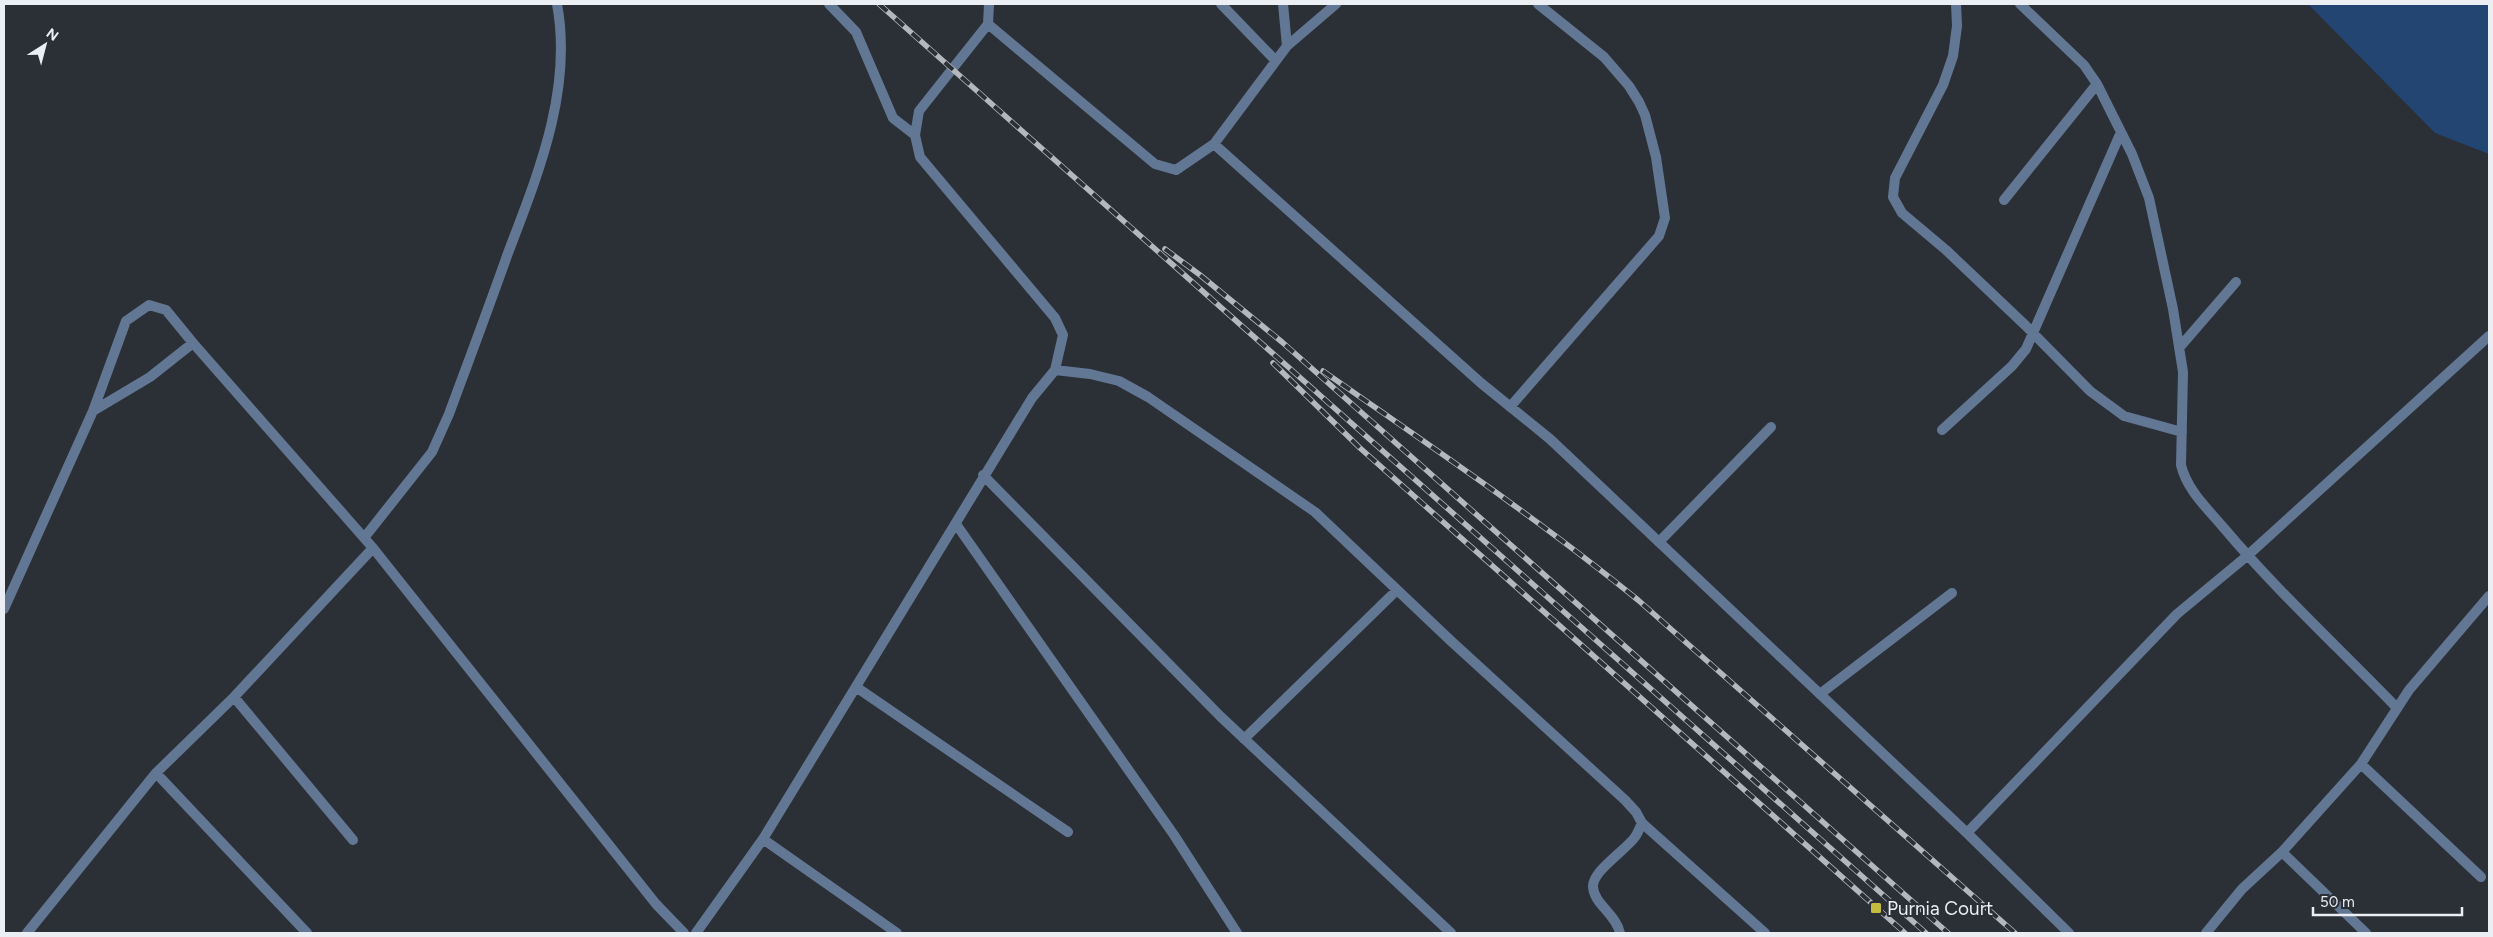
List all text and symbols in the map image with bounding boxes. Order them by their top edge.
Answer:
north arrow [20,20,70,70]
text: N [43,25,62,45]
scale bar [2313,884,2462,916]
text: 50 m [2320,893,2355,911]
place label: Purnia Court [1887,897,1993,920]
marker: Purnia Court [1869,901,1883,915]

